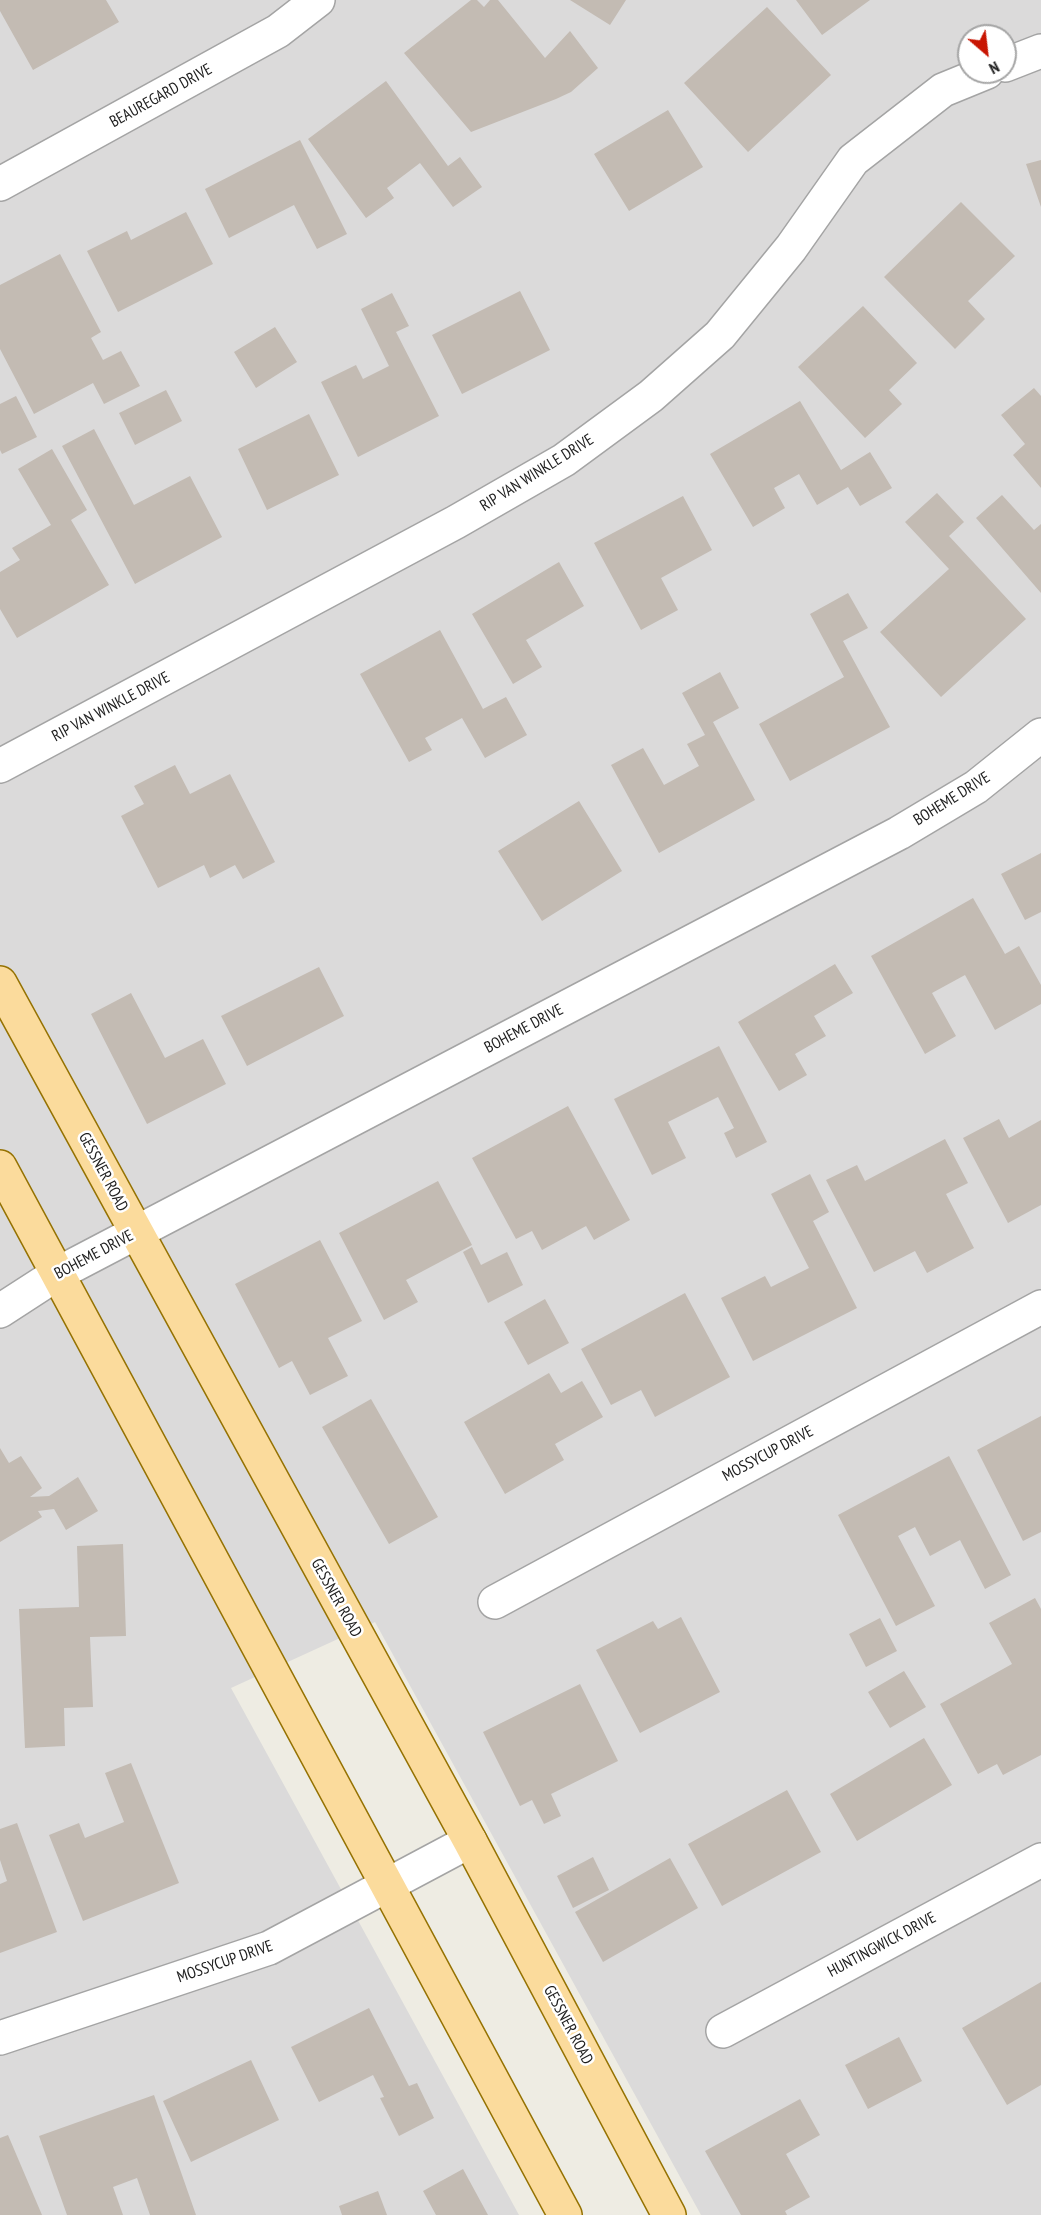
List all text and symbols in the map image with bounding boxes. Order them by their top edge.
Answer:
north arrow [957,24,1017,84]
text: N [986,57,1003,79]
street label: BEAUREGARD DRIVE [107,60,215,132]
street label: RIP VAN WINKLE DRIVE [477,430,597,516]
street label: RIP VAN WINKLE DRIVE [49,668,173,746]
street label: BOHEME DRIVE [910,768,994,830]
street label: BOHEME DRIVE [481,1000,567,1058]
street label: GESSNER ROAD [74,1129,132,1215]
street label: BOHEME DRIVE [51,1226,137,1284]
street label: MOSSYCUP DRIVE [719,1422,817,1486]
street label: GESSNER ROAD [307,1555,365,1641]
street label: HUNTINGWICK DRIVE [824,1908,940,1982]
street label: MOSSYCUP DRIVE [175,1937,275,1987]
street label: GESSNER ROAD [539,1982,597,2068]

